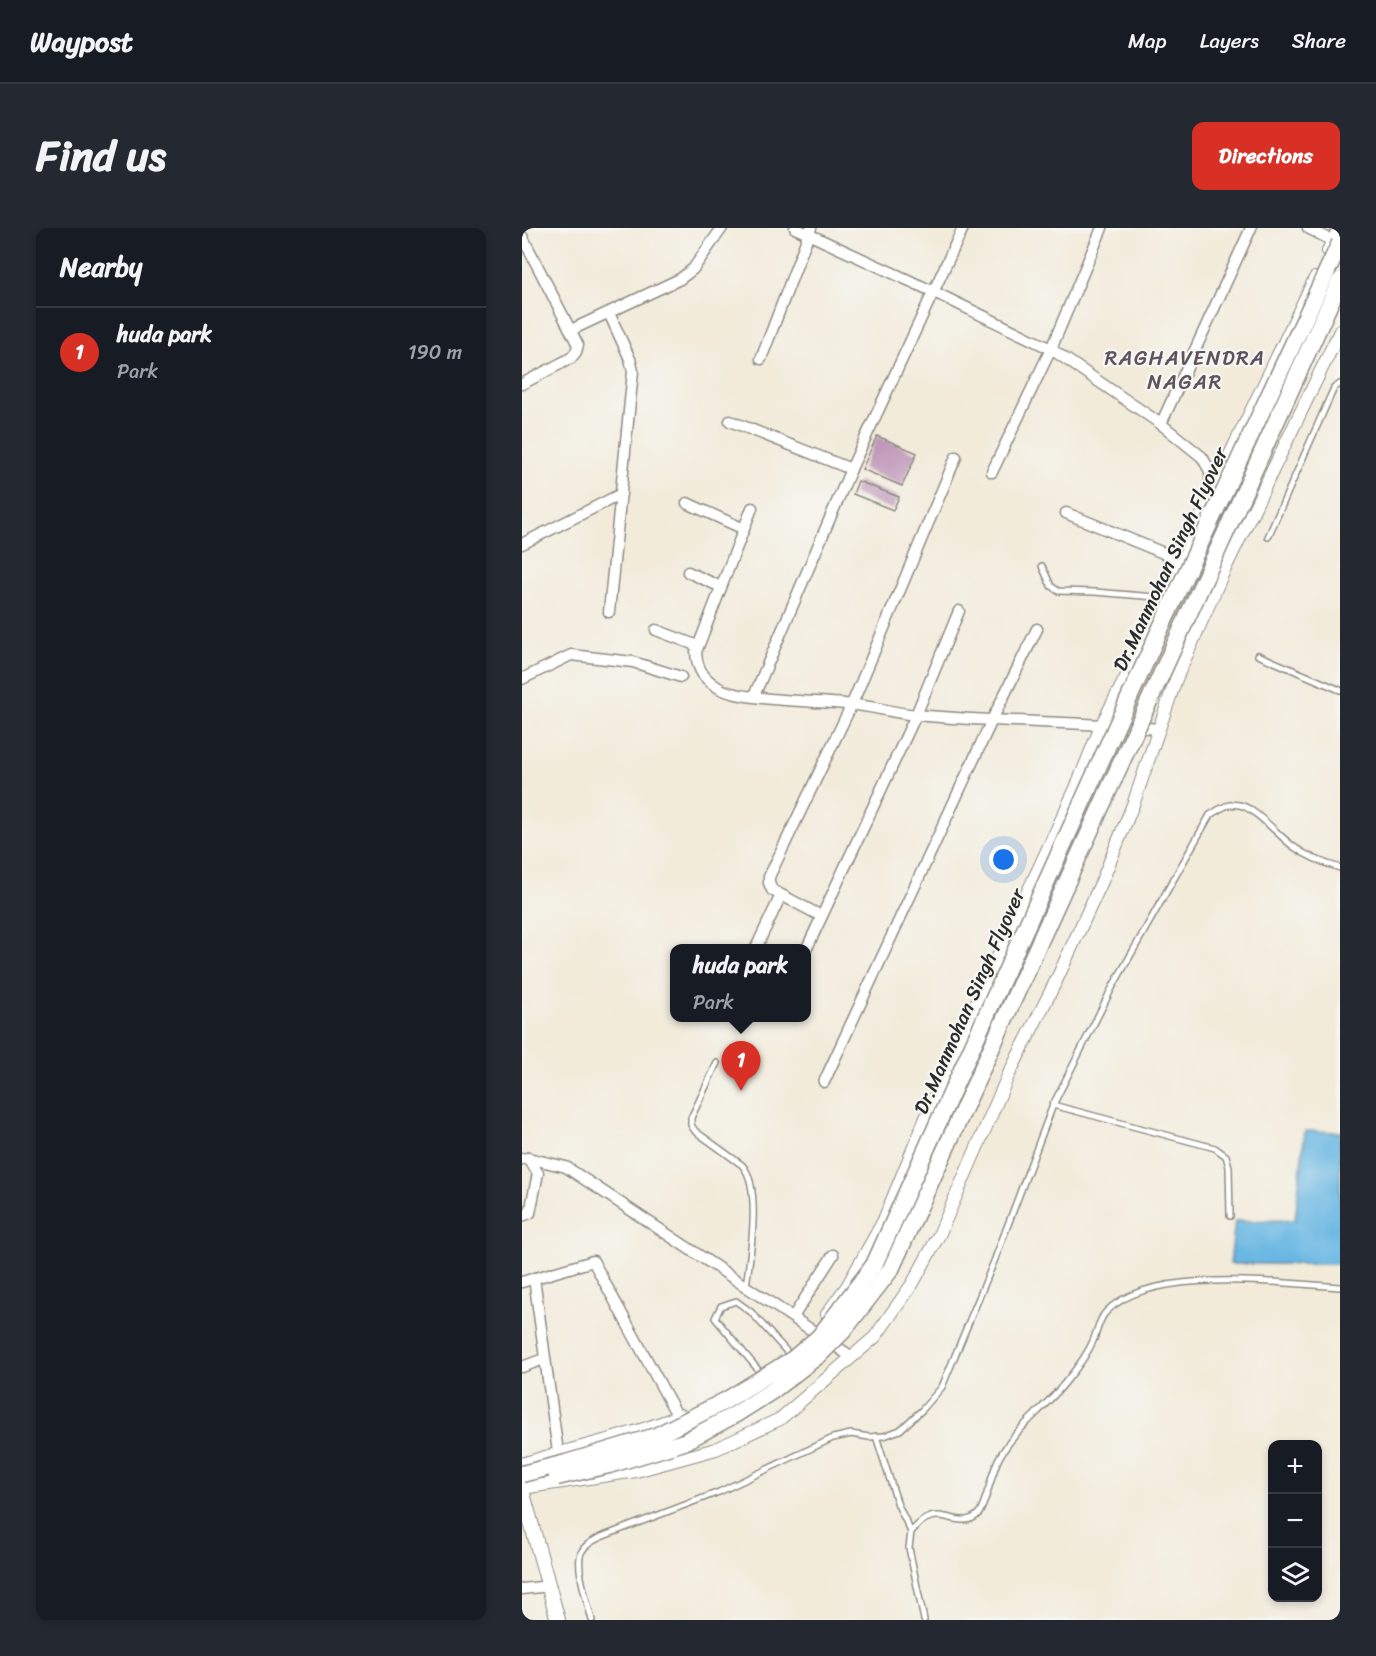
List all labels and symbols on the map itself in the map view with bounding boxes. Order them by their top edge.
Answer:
district label: RAGHAVENDRA NAGAR [1104,339,1266,401]
street label: Dr.Manmohan Singh Flyover [1103,440,1238,677]
your location [989,845,1018,874]
street label: Dr.Manmohan Singh Flyover [904,882,1035,1120]
pin: 1 [722,1042,760,1091]

